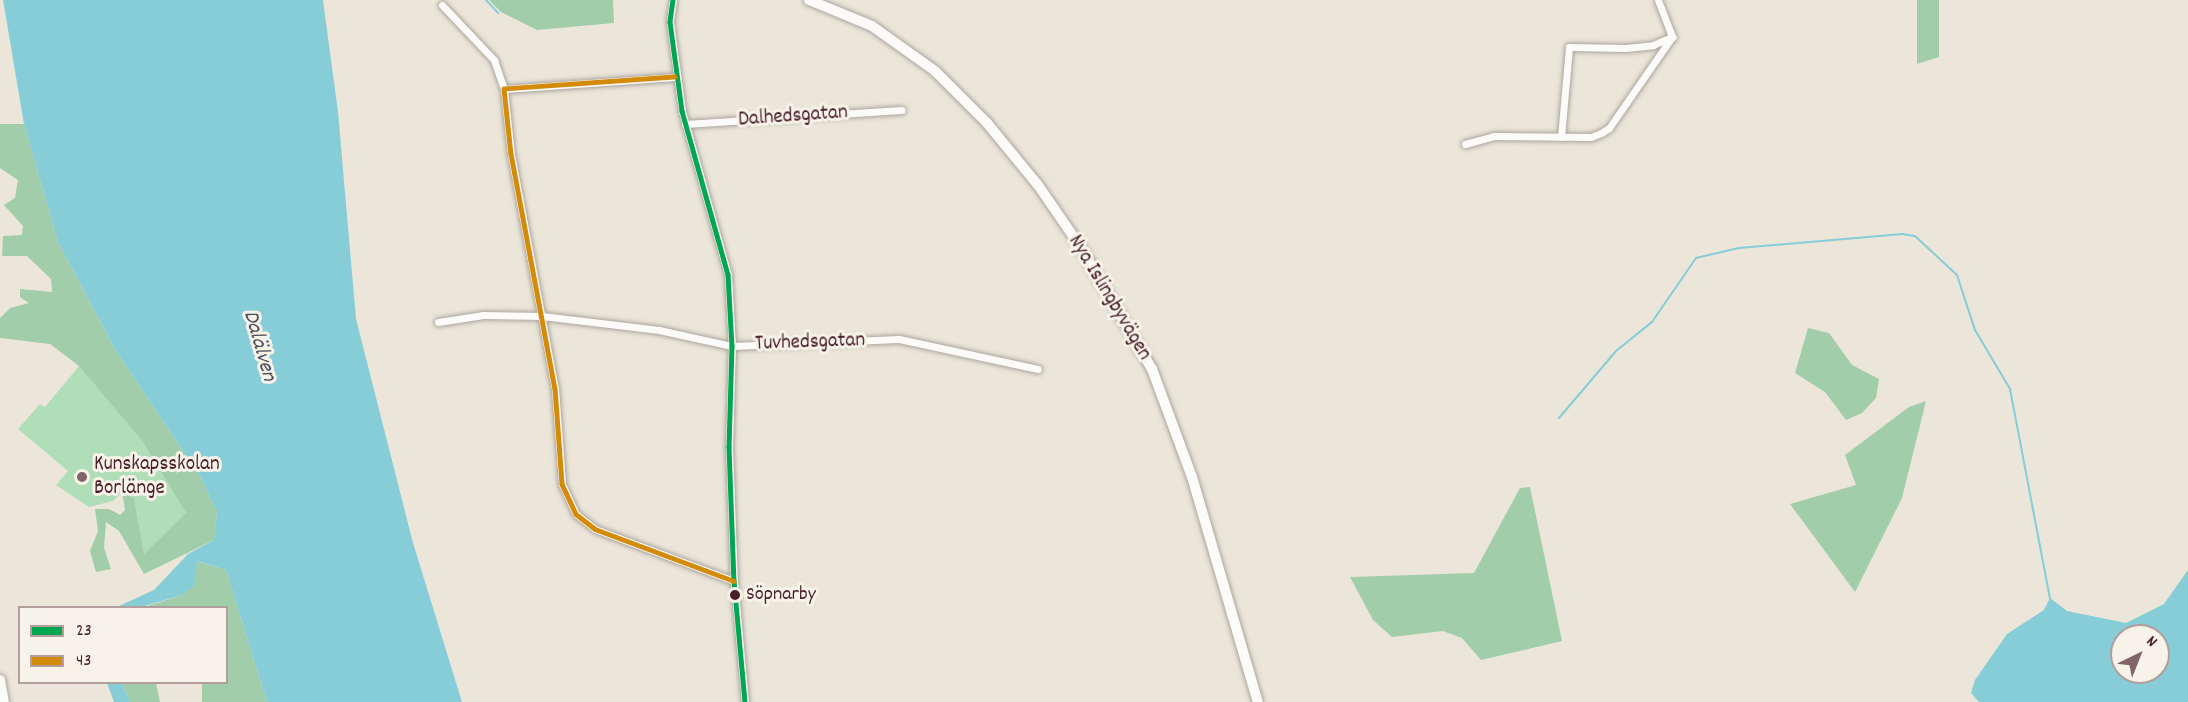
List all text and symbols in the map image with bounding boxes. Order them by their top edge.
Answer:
street label: Dalhedsgatan [737,101,849,133]
street label: Nya Islingbyvägen [1062,231,1156,365]
water label: Dalälven [236,308,282,384]
street label: Tuvhedsgatan [755,328,865,358]
place label: Kunskapsskolan Borlänge [94,452,220,502]
marker: Kunskapsskolan Borlänge [75,470,89,484]
place label: Söpnarby [746,583,816,607]
marker: Söpnarby [729,589,741,601]
legend [18,606,228,684]
text: 23 [76,619,92,644]
north arrow [2110,624,2170,684]
text: N [2141,631,2162,653]
text: 43 [76,649,91,674]

